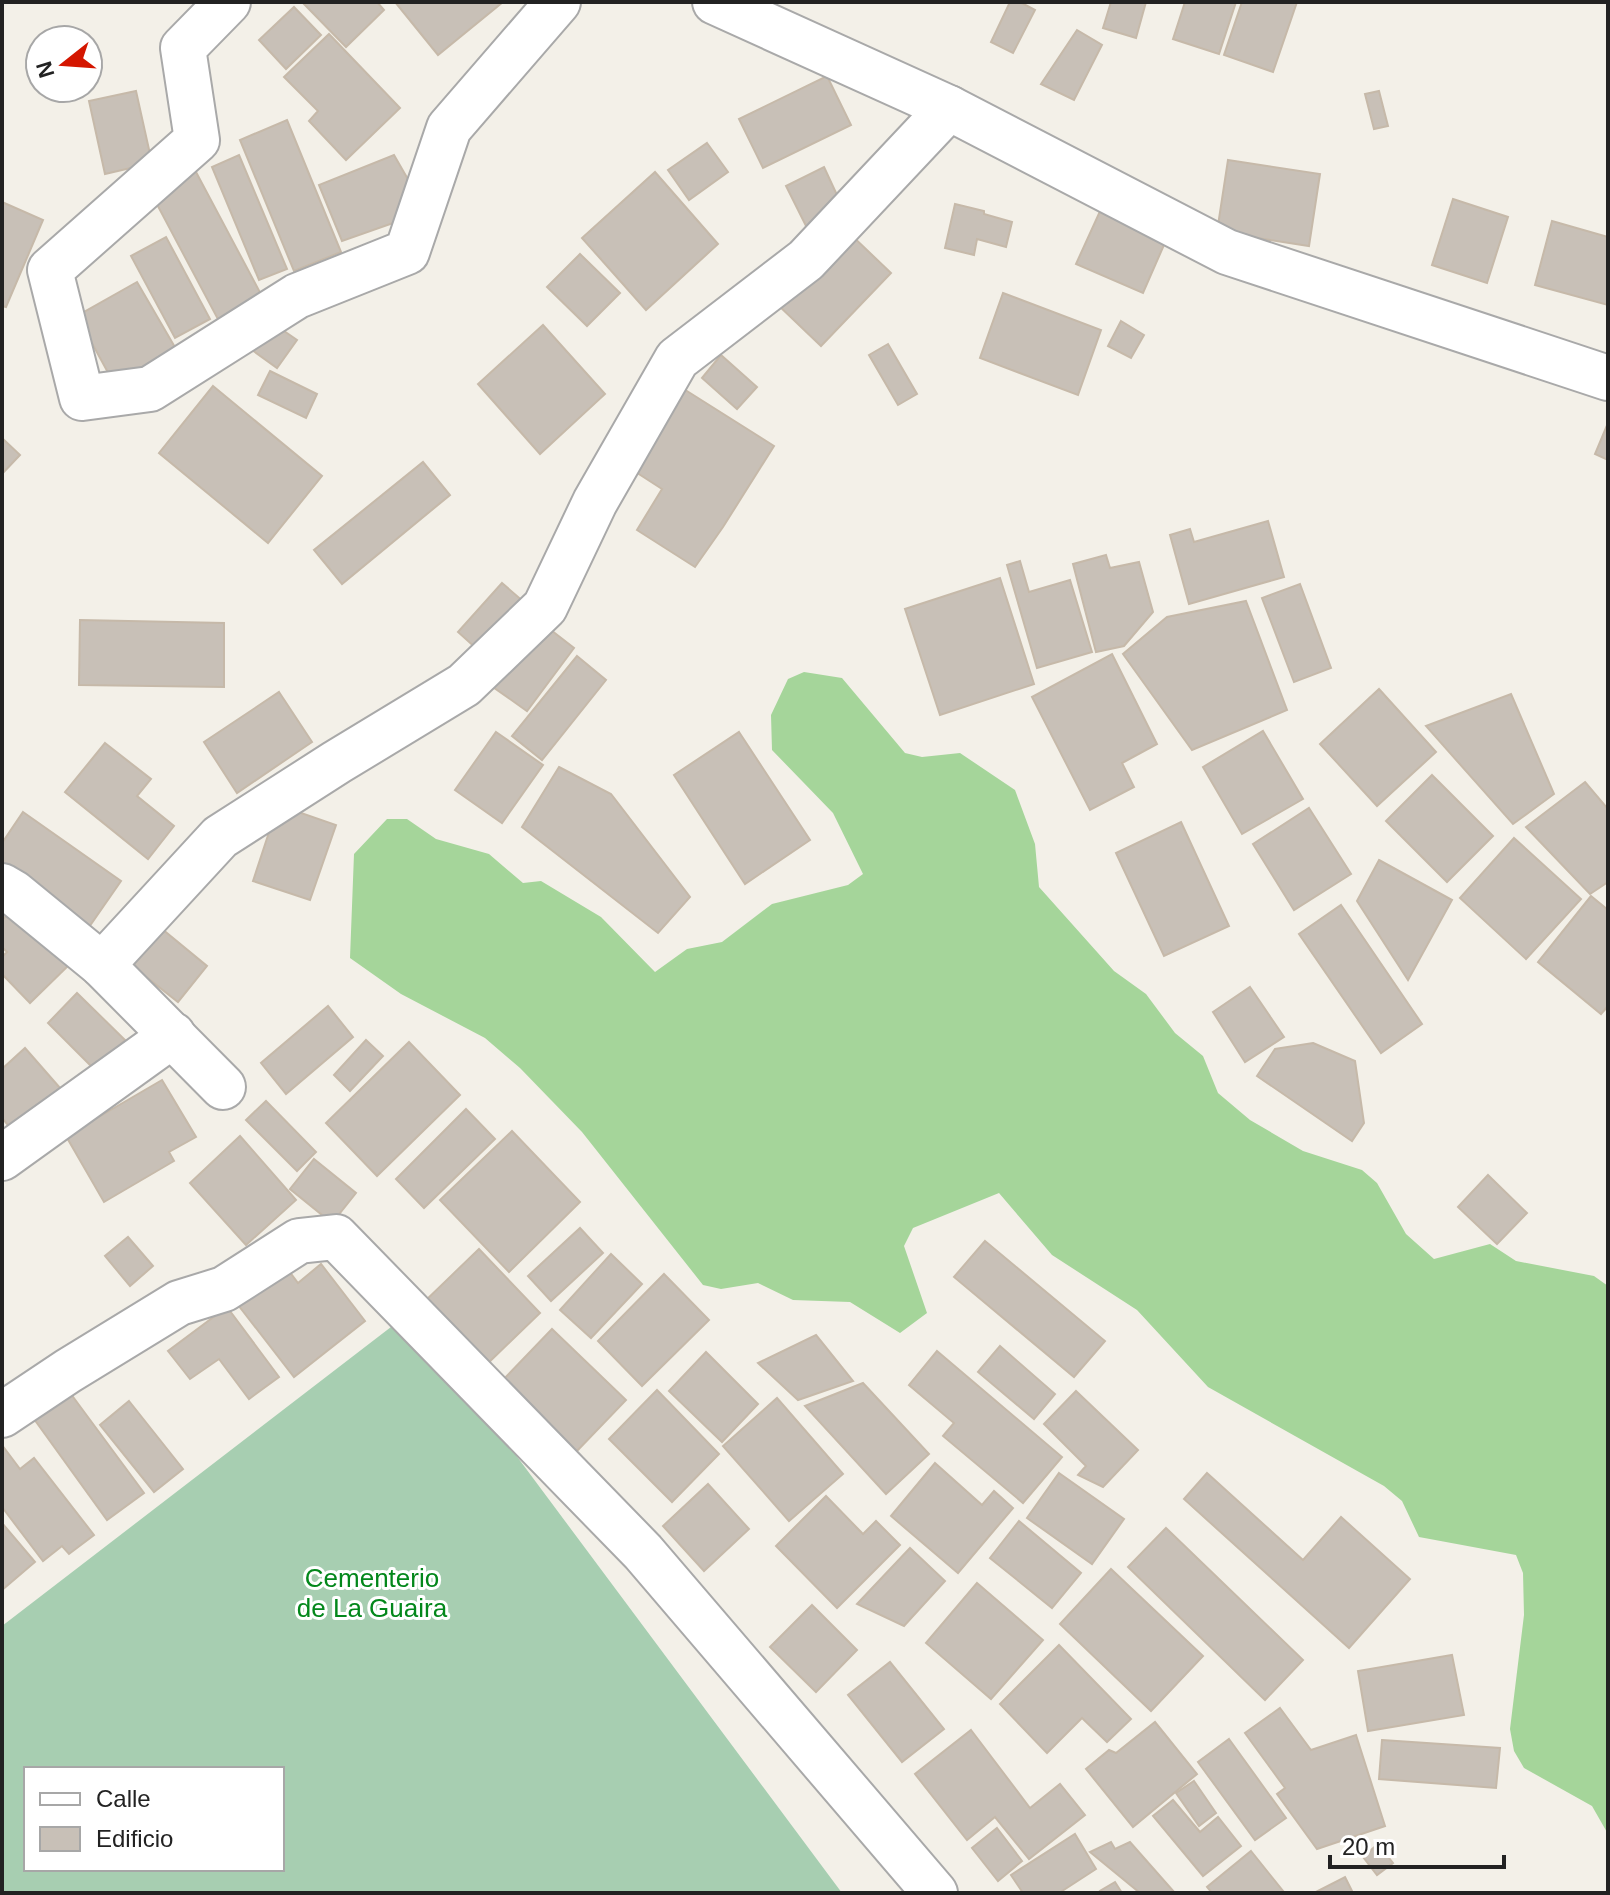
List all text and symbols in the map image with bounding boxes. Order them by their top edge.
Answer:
north arrow [24,24,104,104]
text: N [31,58,60,81]
park label: Cementerio de La Guaira [297,1563,448,1623]
legend [24,1767,284,1871]
text: Calle [96,1785,151,1812]
scale bar [1330,1819,1504,1869]
text: Edificio [96,1825,173,1852]
text: 20 m [1342,1833,1395,1860]

